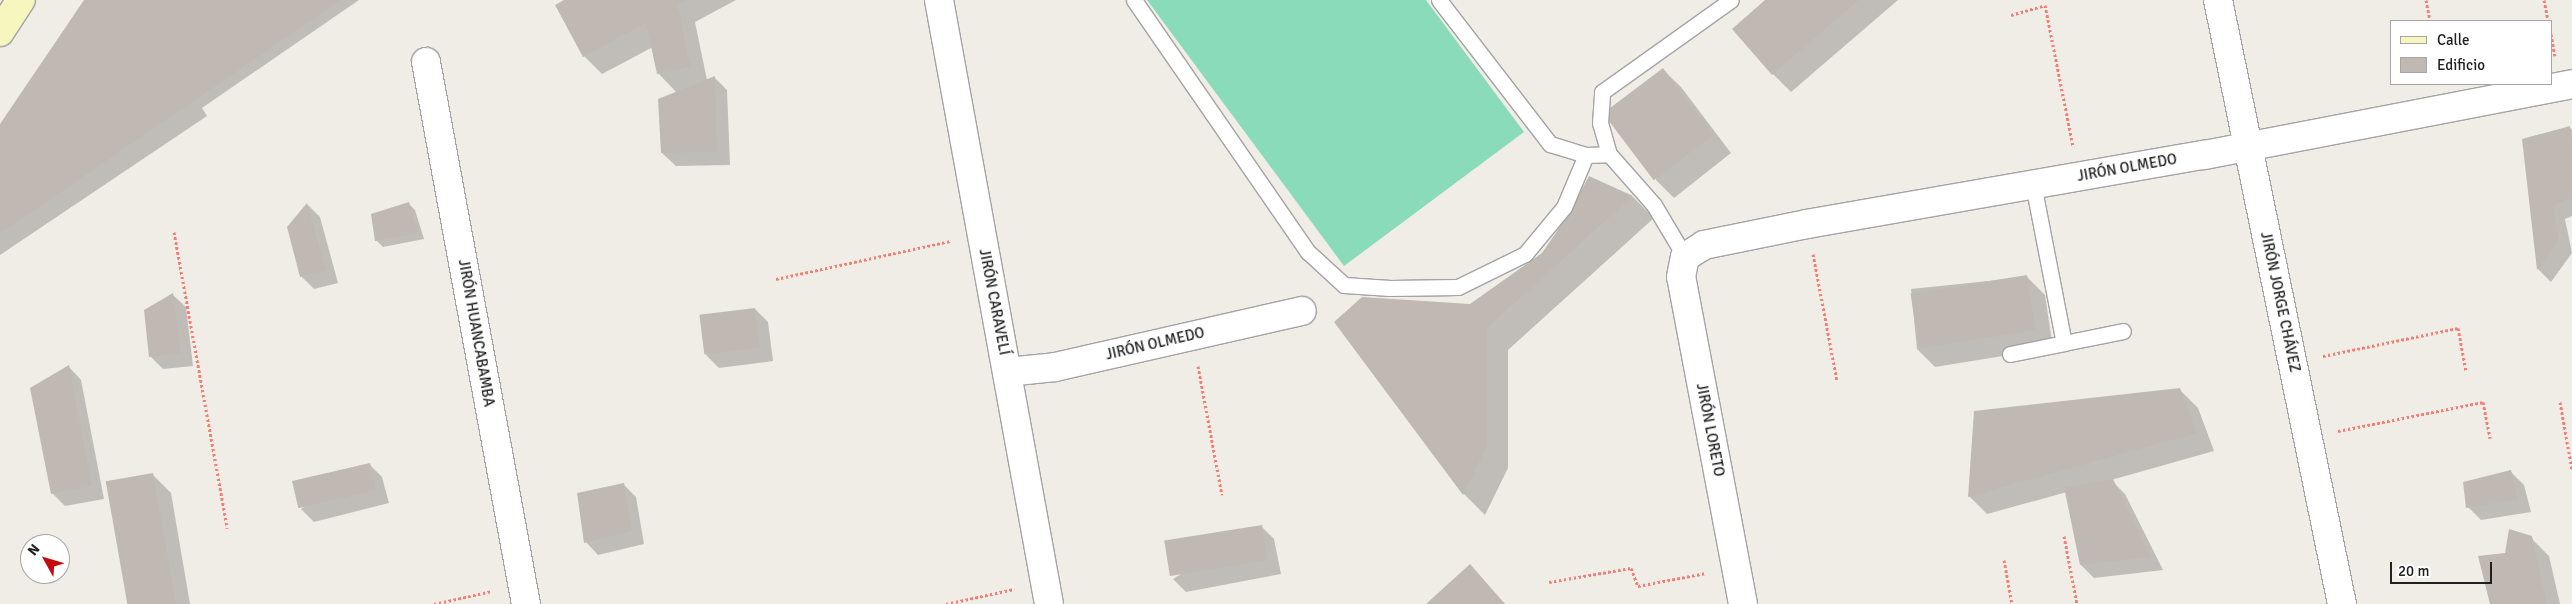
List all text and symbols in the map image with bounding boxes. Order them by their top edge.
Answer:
legend [2390,20,2552,85]
text: Calle [2437,31,2470,49]
text: Edificio [2437,56,2485,74]
street label: JIRÓN OLMEDO [2076,150,2178,186]
street label: JIRÓN JORGE CHÁVEZ [2256,230,2304,374]
street label: JIRÓN CARAVELÍ [975,247,1013,357]
street label: JIRÓN HUANCABAMBA [454,258,498,408]
street label: JIRÓN OLMEDO [1104,324,1206,364]
street label: JIRÓN LORETO [1692,382,1728,478]
north arrow [20,534,70,584]
text: N [24,541,43,559]
scale bar [2392,552,2494,584]
text: 20 m [2398,562,2429,580]

